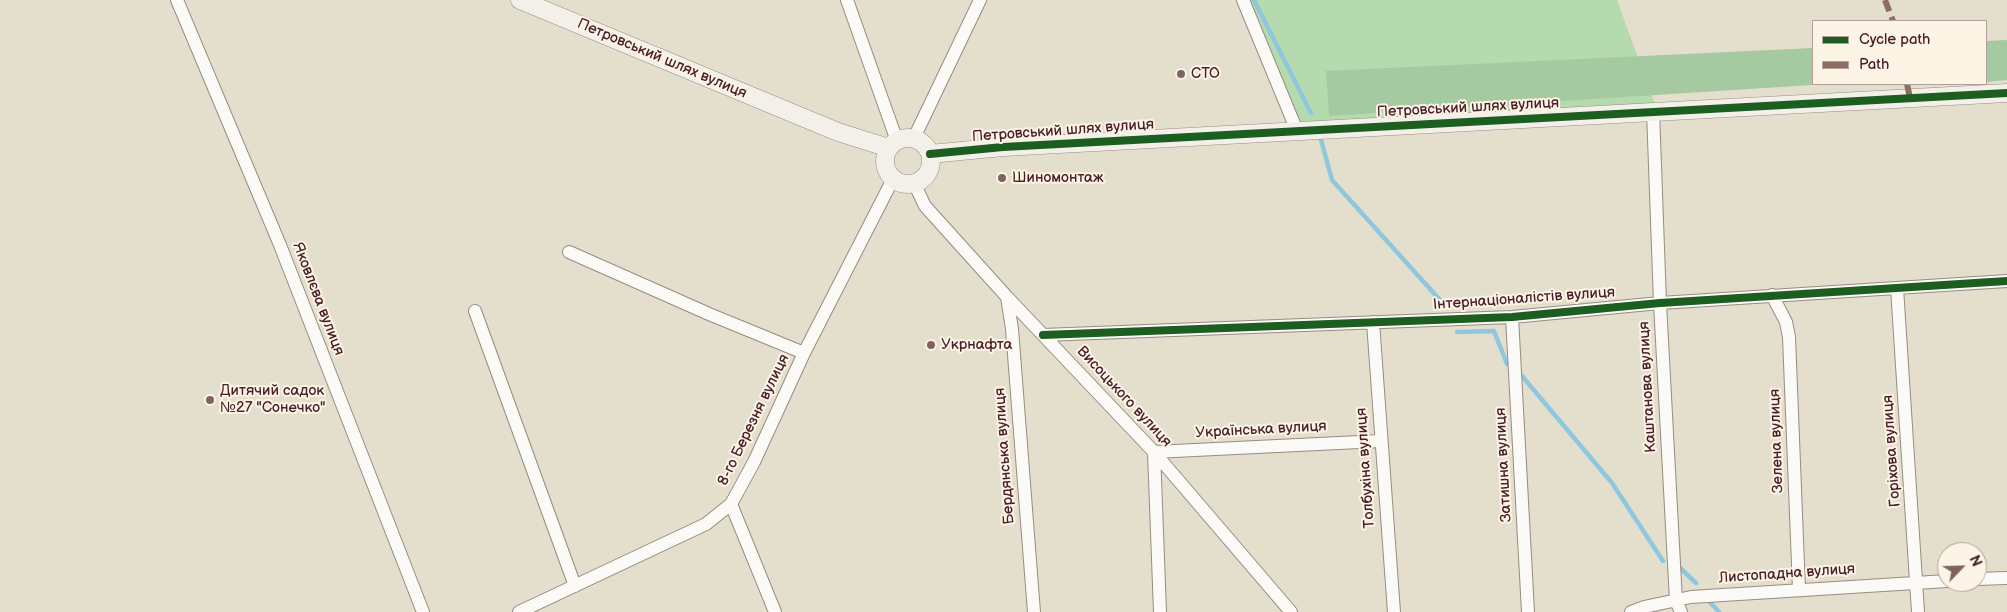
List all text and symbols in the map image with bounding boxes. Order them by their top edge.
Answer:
street label: Петровський шлях вулиця [574,15,750,103]
legend [1812,20,1987,85]
text: Cycle path [1859,30,1930,49]
text: Path [1859,55,1889,74]
place label: СТО [1191,65,1220,83]
marker: СТО [1175,68,1187,80]
street label: Петровський шлях вулиця [1376,94,1560,122]
street label: Петровський шлях вулиця [971,116,1155,146]
place label: Шиномонтаж [1012,169,1103,187]
marker: Шиномонтаж [996,172,1008,184]
street label: Яковлєва вулиця [288,240,348,358]
street label: Інтернаціоналістів вулиця [1432,284,1616,314]
street label: Каштанова вулиця [1636,321,1660,453]
place label: Укрнафта [941,336,1012,354]
marker: Укрнафта [925,339,937,351]
street label: Висоцького вулиця [1073,343,1175,451]
street label: 8-го Березня вулиця [714,351,794,489]
place label: Дитячий садок №27 "Сонечко" [220,382,326,417]
street label: Бердянська вулиця [991,387,1019,525]
street label: Зелена вулиця [1766,389,1788,493]
marker: Дитячий садок №27 "Сонечко" [204,394,216,406]
street label: Горіхова вулиця [1879,394,1905,508]
street label: Толбухіна вулиця [1353,407,1379,529]
street label: Затишна вулиця [1492,407,1516,523]
street label: Українська вулиця [1195,418,1327,442]
north arrow [1937,542,1987,592]
text: N [1965,553,1985,569]
street label: Листопадна вулиця [1718,560,1856,588]

